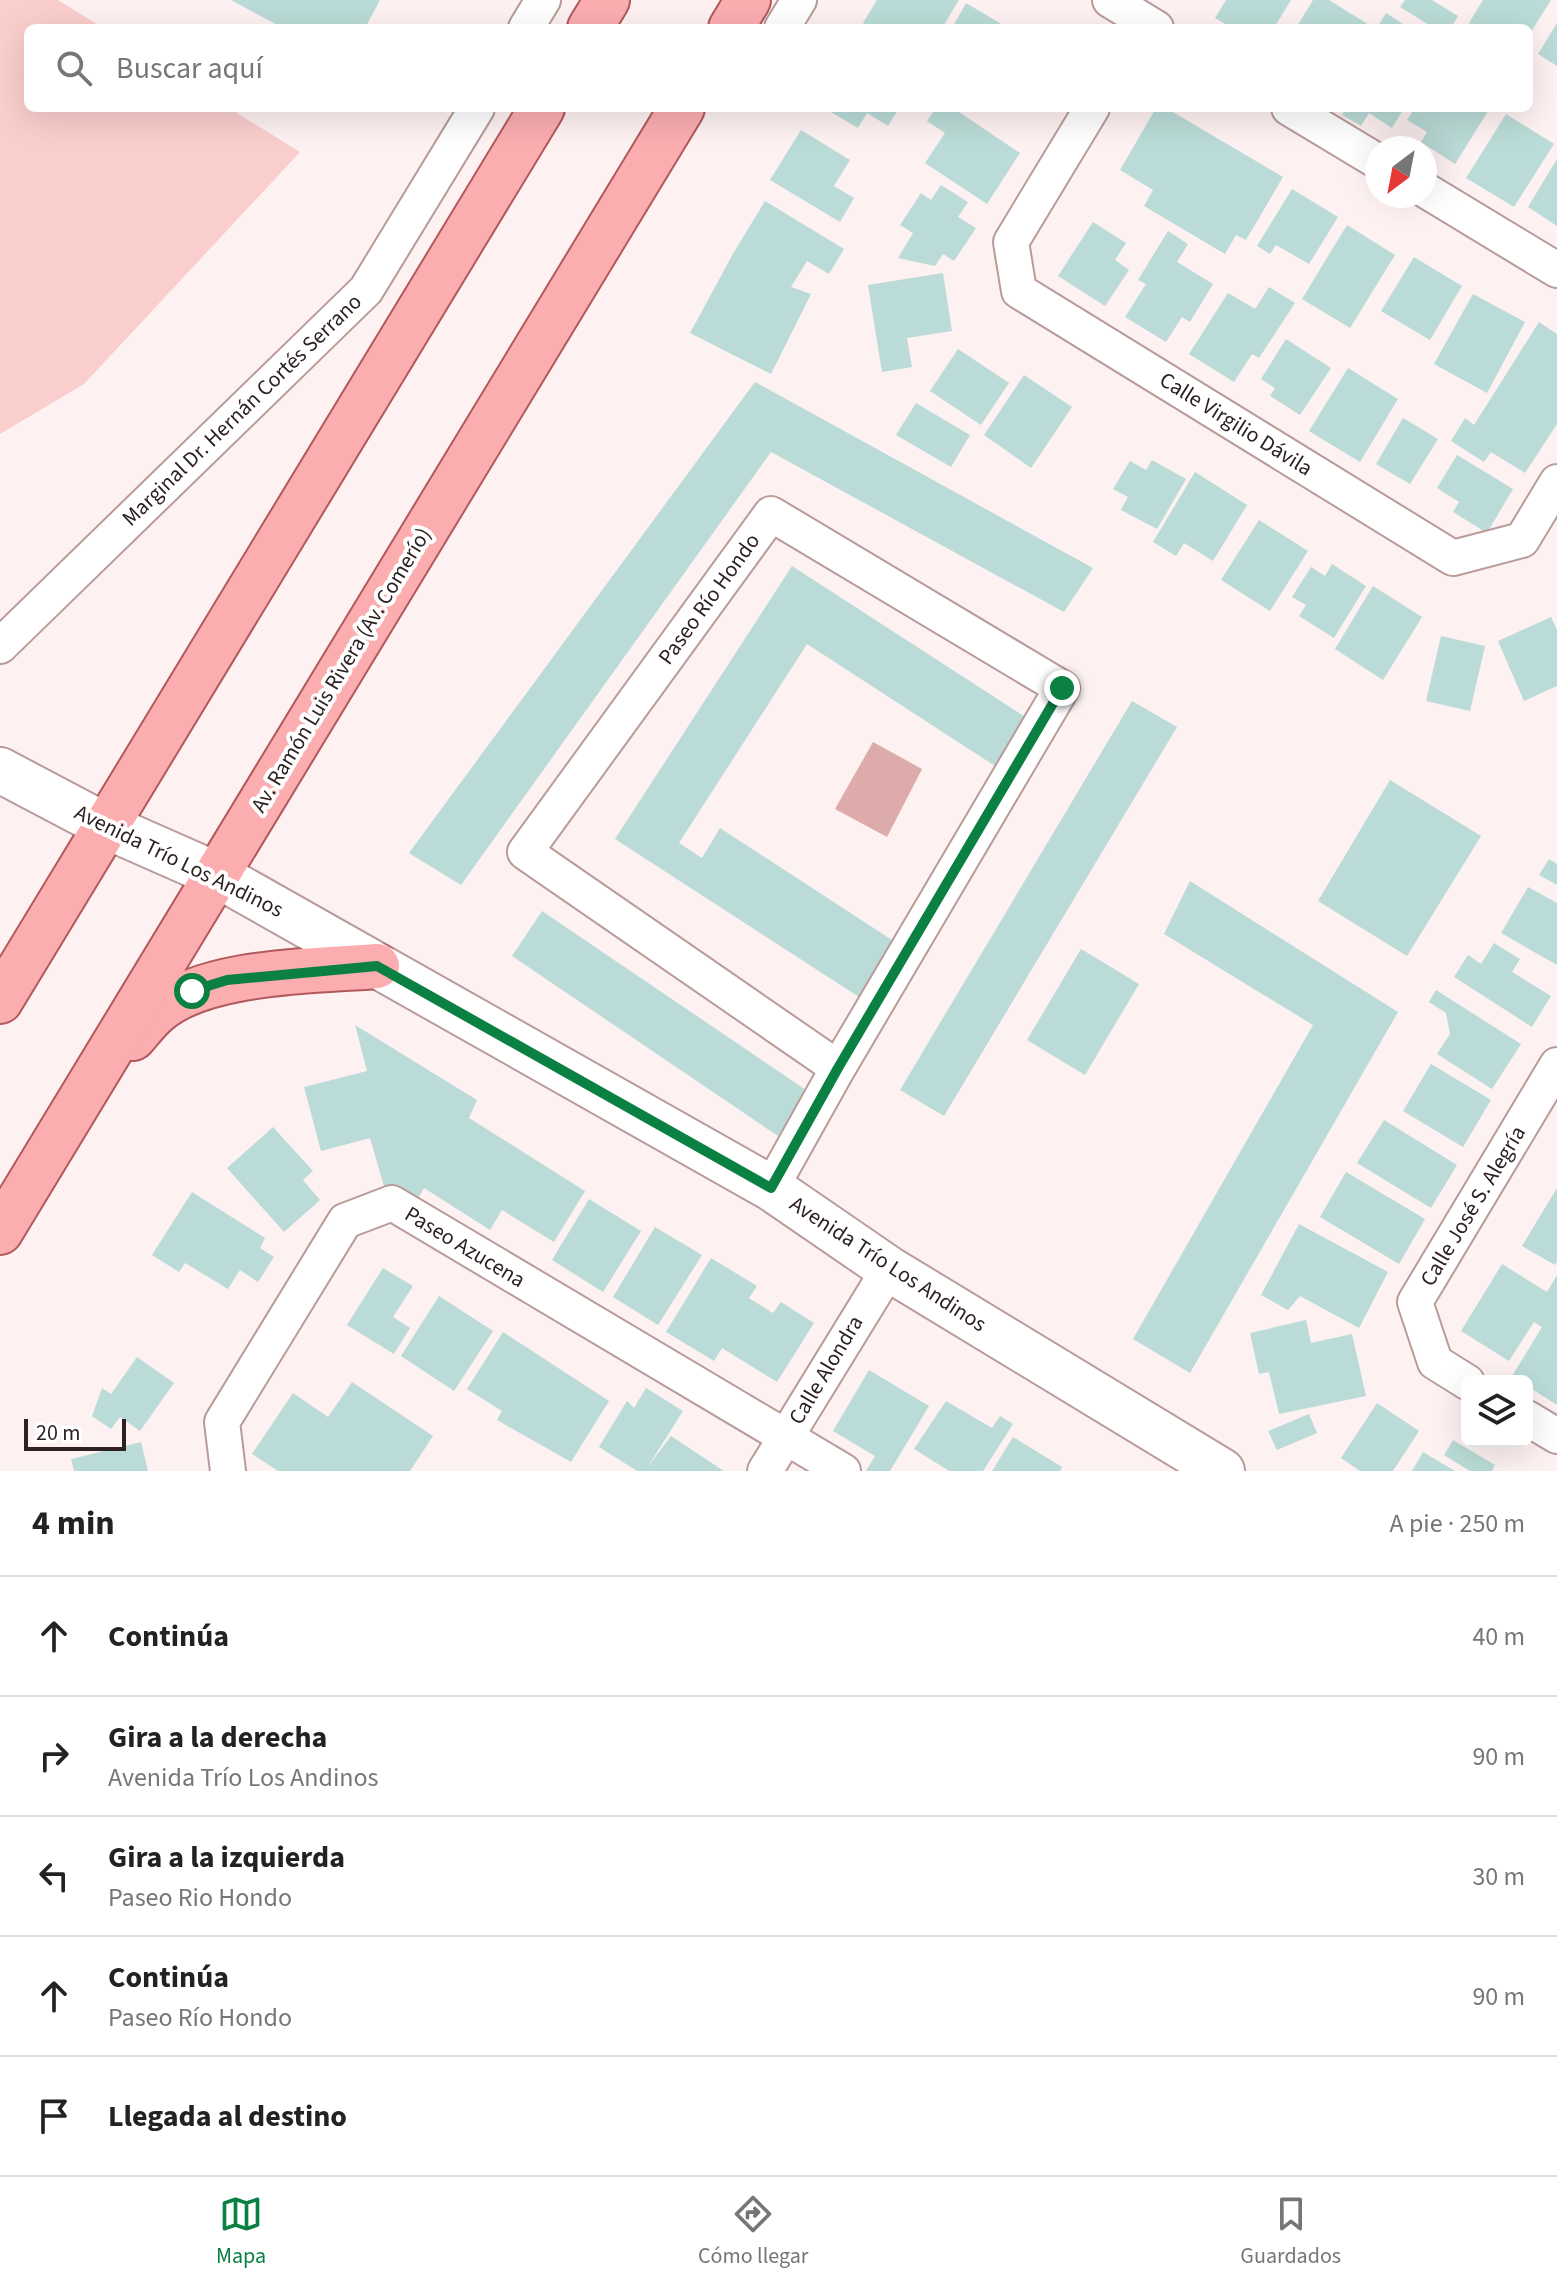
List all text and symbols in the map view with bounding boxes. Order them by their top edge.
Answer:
search box [24,24,1533,112]
icon: search [52,46,96,90]
text: Buscar aquí [116,47,263,90]
north arrow [1365,136,1437,208]
street label: Marginal Dr. Hernán Cortés Serrano [115,286,369,534]
street label: Calle Virgilio Dávila [1153,364,1319,484]
street label: Av. Ramón Luis Rivera (Av. Comerío) [243,521,439,819]
street label: Paseo Río Hondo [650,527,768,671]
route end [1044,670,1080,706]
street label: Avenida Trío Los Andinos [69,796,289,926]
route start [174,973,210,1009]
street label: Calle José S. Alegría [1412,1120,1534,1292]
street label: Avenida Trío Los Andinos [783,1188,993,1340]
street label: Paseo Azucena [399,1198,531,1296]
street label: Calle Alondra [781,1309,871,1431]
map controls [1461,1375,1533,1447]
button: layers [1461,1375,1533,1447]
scale bar [24,1415,126,1451]
text: 20 m [36,1417,81,1449]
text: 4 min [32,1499,115,1548]
text: A pie · 250 m [1390,1505,1525,1542]
icon: ahead [32,1614,76,1658]
text: Continúa [108,1615,229,1658]
text: 40 m [1472,1618,1525,1655]
text: Gira a la derecha [108,1716,327,1759]
icon: right [32,1734,76,1778]
text: 90 m [1472,1738,1525,1775]
text: Avenida Trío Los Andinos [108,1759,378,1796]
text: Gira a la izquierda [108,1836,345,1879]
icon: left [32,1854,76,1898]
text: 30 m [1472,1858,1525,1895]
text: Paseo Rio Hondo [108,1879,292,1916]
text: Continúa [108,1956,229,1999]
icon: ahead [32,1974,76,2018]
text: 90 m [1472,1978,1525,2015]
text: Paseo Río Hondo [108,1999,292,2036]
icon: arrive [32,2094,76,2138]
text: Llegada al destino [108,2095,347,2138]
tab: Mapa [216,2192,266,2272]
tab: Cómo llegar [698,2192,808,2272]
tab: Guardados [1240,2192,1341,2272]

